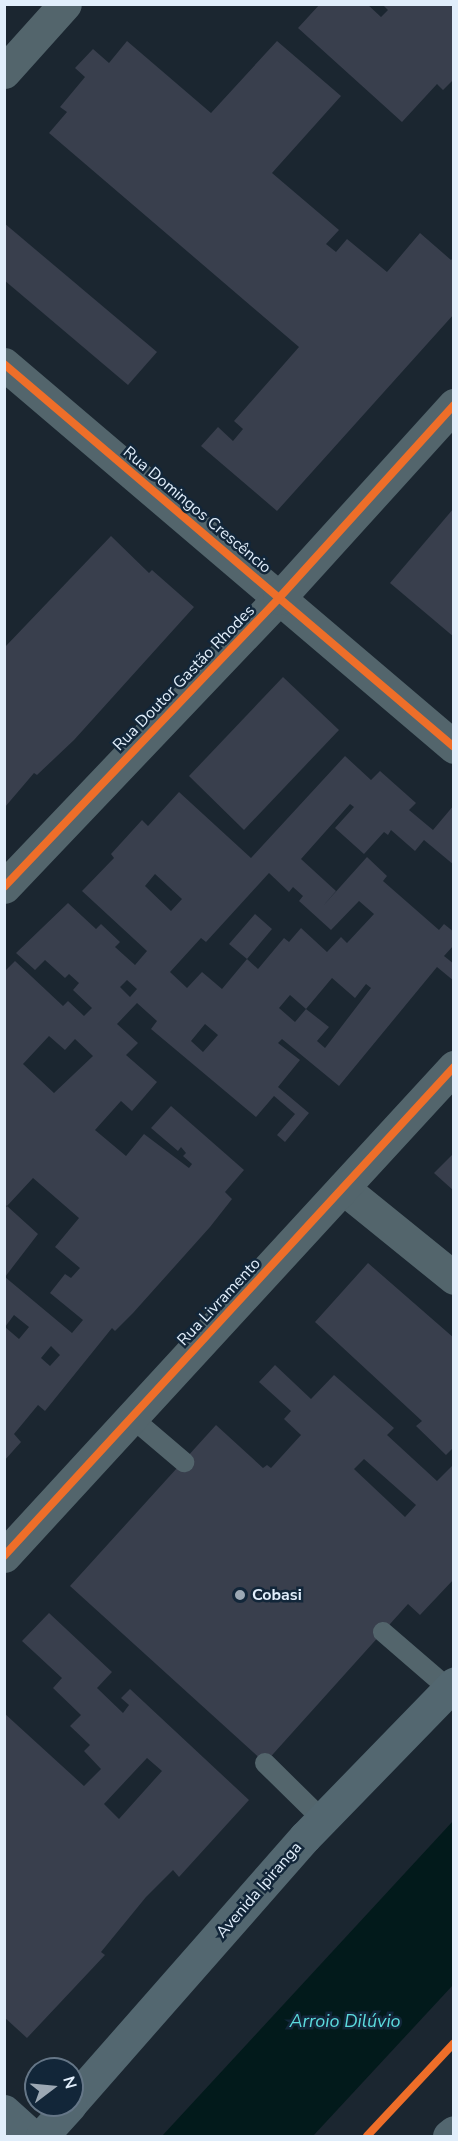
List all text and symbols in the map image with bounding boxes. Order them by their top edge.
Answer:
street label: Rua Domingos Crescêncio [119,443,275,577]
street label: Rua Doutor Gastão Rhodes [109,601,259,755]
street label: Rua Livramento [174,1254,264,1350]
place label: Cobasi [252,1585,302,1605]
marker: Cobasi [233,1588,247,1602]
street label: Avenida Ipiranga [212,1838,306,1942]
water label: Arroio Dilúvio [289,2010,401,2032]
north arrow [24,2057,84,2117]
text: N [57,2074,82,2091]

